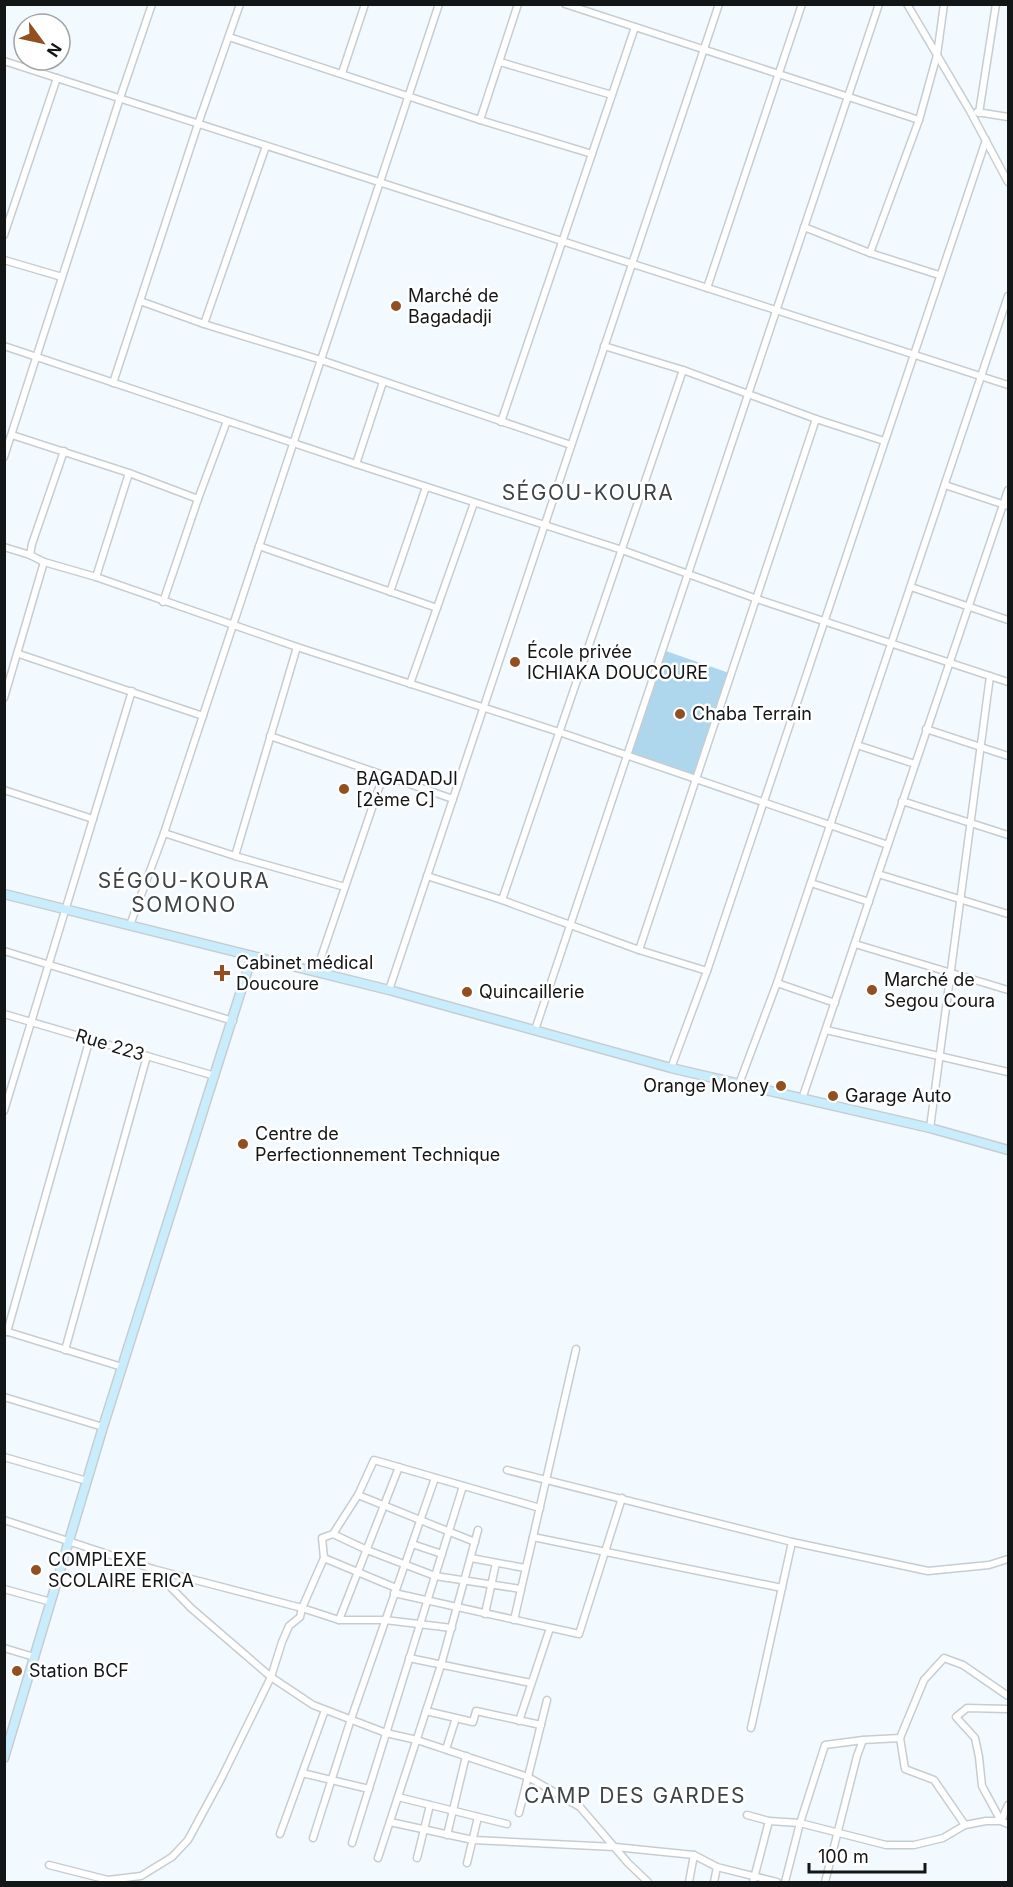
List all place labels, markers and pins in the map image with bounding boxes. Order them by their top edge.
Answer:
place label: Marché de Bagadadji [408,285,499,327]
marker: Marché de Bagadadji [389,299,403,313]
place label: École privée ICHIAKA DOUCOURE [527,640,708,683]
marker: École privée ICHIAKA DOUCOURE [508,655,522,669]
place label: Chaba Terrain [692,703,812,724]
marker: Chaba Terrain [673,707,687,721]
place label: BAGADADJI [2ème C] [356,768,458,810]
marker: BAGADADJI [2ème C] [337,782,351,796]
place label: Cabinet médical Doucoure [236,952,373,994]
marker: Cabinet médical Doucoure [213,964,231,982]
place label: Marché de Segou Coura [884,969,995,1011]
place label: Quincaillerie [479,981,584,1002]
marker: Marché de Segou Coura [865,983,879,997]
marker: Quincaillerie [460,985,474,999]
place label: Orange Money [643,1075,769,1096]
marker: Orange Money [774,1079,788,1093]
place label: Garage Auto [845,1085,952,1106]
marker: Garage Auto [826,1089,840,1103]
place label: Centre de Perfectionnement Technique [255,1123,500,1165]
marker: Centre de Perfectionnement Technique [236,1137,250,1151]
place label: COMPLEXE SCOLAIRE ERICA [48,1549,194,1591]
marker: COMPLEXE SCOLAIRE ERICA [29,1563,43,1577]
place label: Station BCF [29,1660,129,1681]
marker: Station BCF [10,1664,24,1678]

